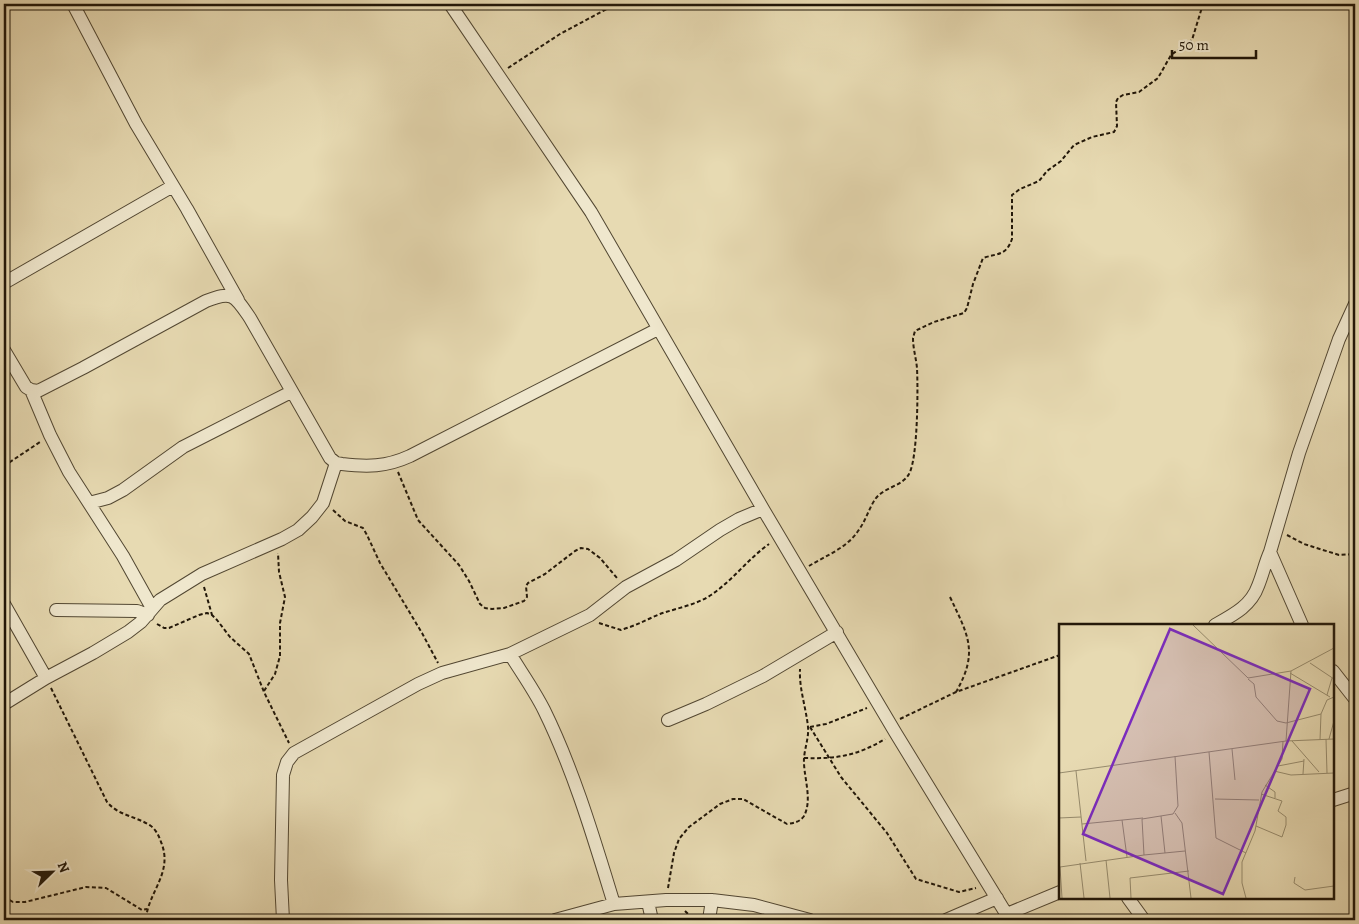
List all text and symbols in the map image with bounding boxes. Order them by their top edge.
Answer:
scale bar [1172,28,1255,60]
text: 50 m [1179,35,1209,55]
inset map [1059,624,1334,899]
north arrow [28,846,78,896]
text: N [53,859,74,876]

